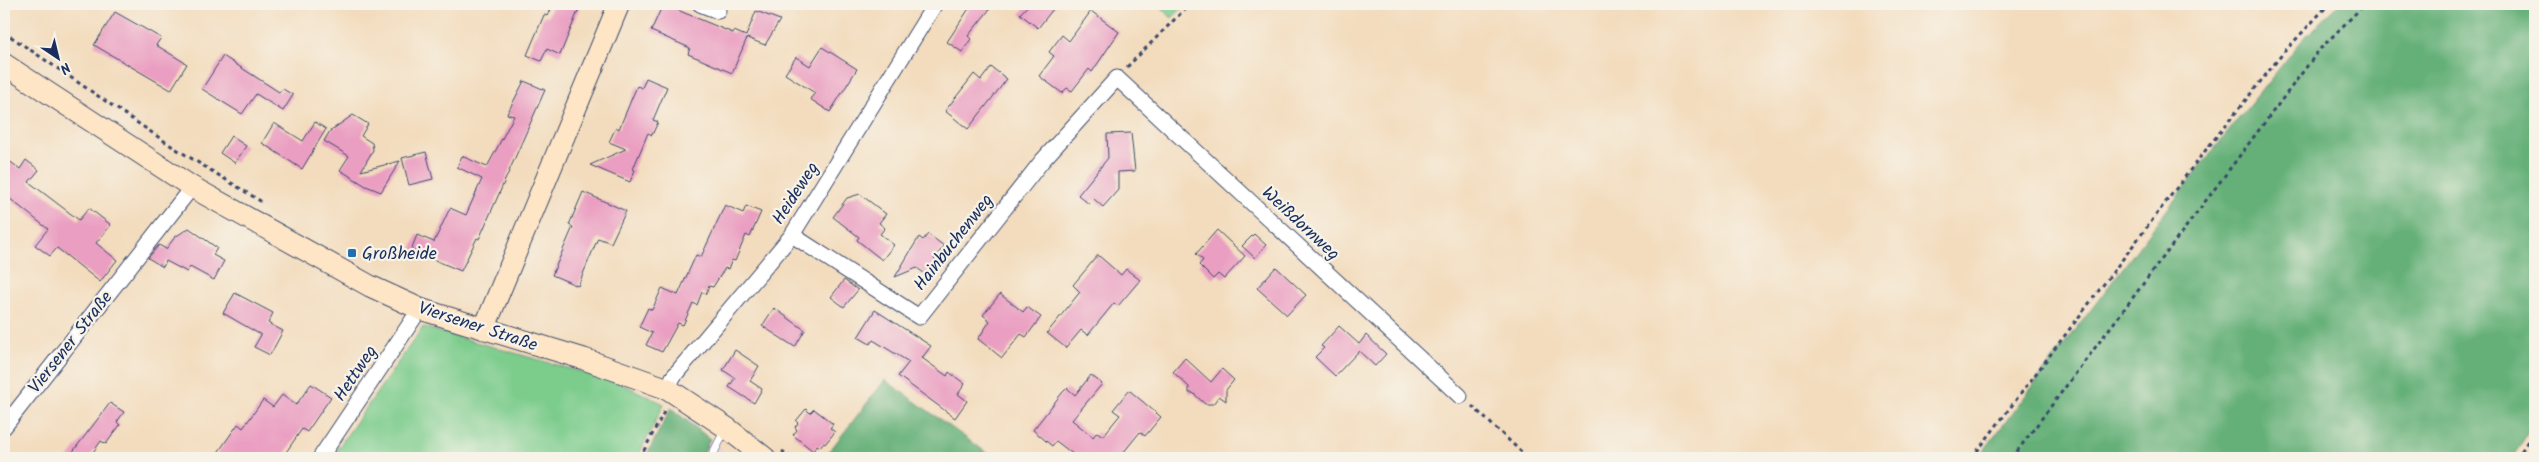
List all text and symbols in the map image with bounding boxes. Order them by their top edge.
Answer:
north arrow [32,32,82,82]
text: N [55,56,75,79]
street label: Heideweg [765,156,828,231]
street label: Weißdornweg [1254,180,1346,268]
street label: Hainbuchenweg [907,188,1002,298]
place label: Großheide [362,240,437,269]
marker: Großheide [346,247,358,259]
street label: Viersener Straße [22,285,121,401]
street label: Viersener Straße [414,294,541,360]
street label: Hettweg [327,340,386,408]

